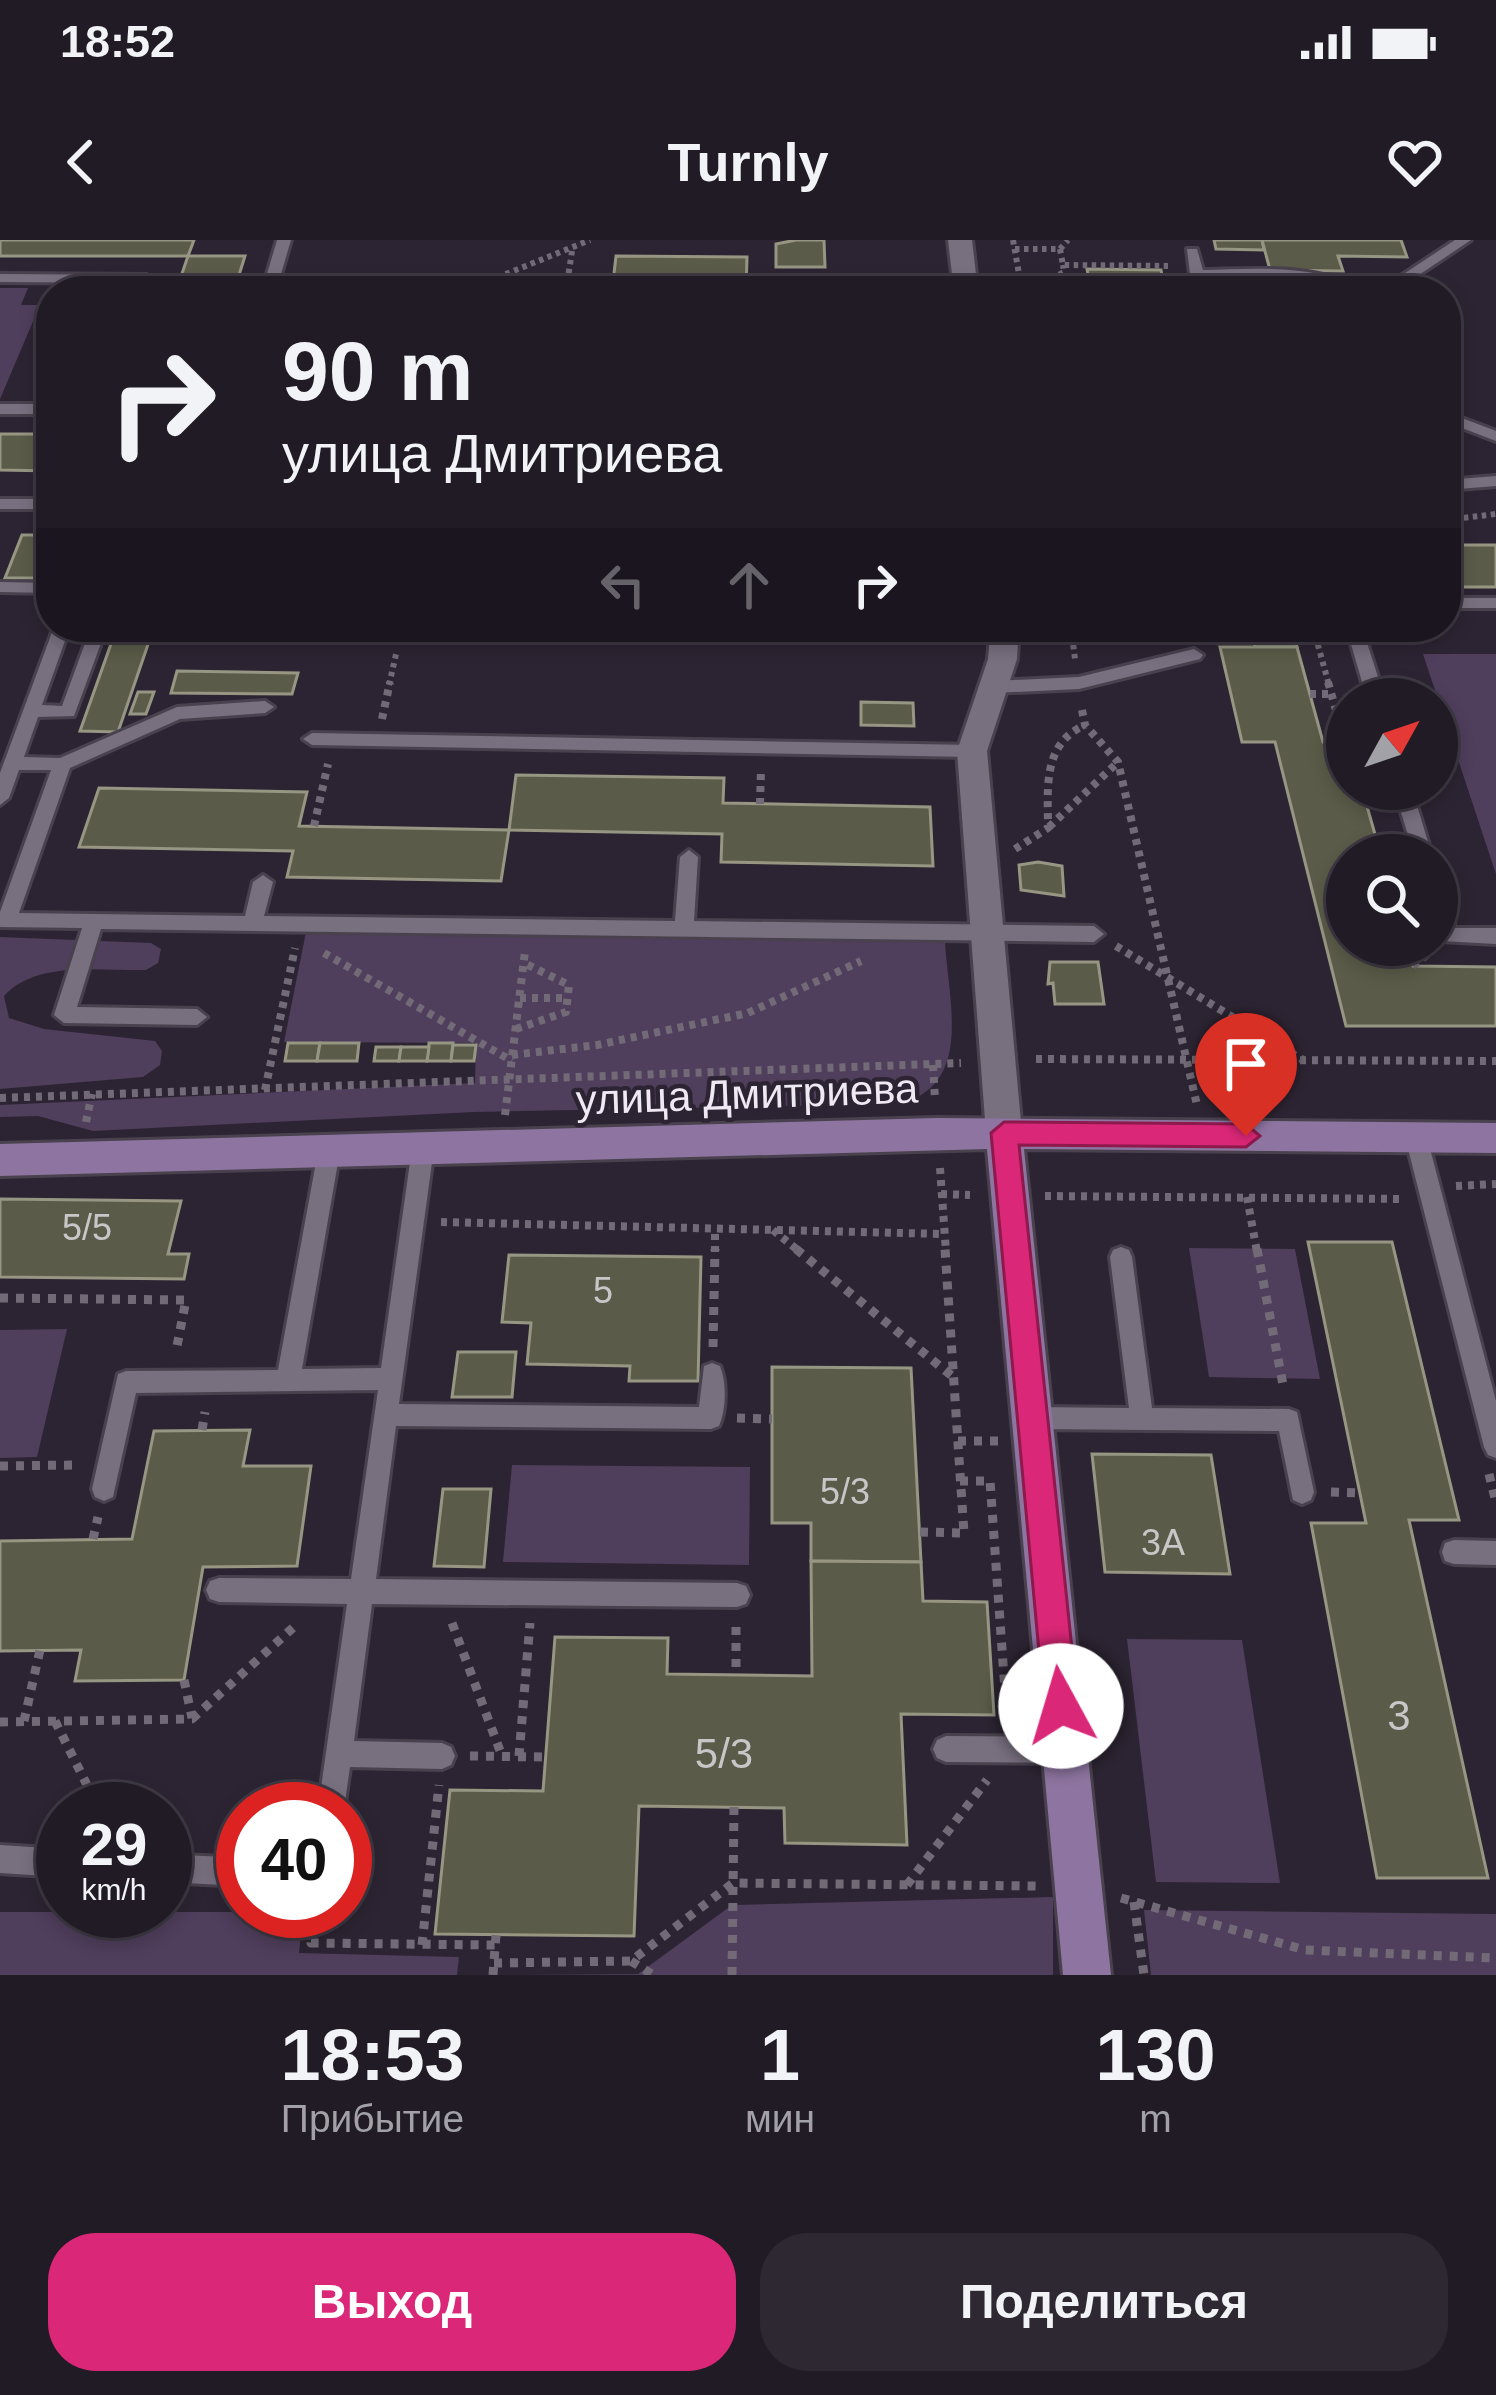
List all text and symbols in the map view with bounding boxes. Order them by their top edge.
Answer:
text: 18:52 [60,16,175,67]
icon: back [48,129,114,195]
icon: heart [1382,129,1448,195]
text: Turnly [668,132,829,192]
icon: right [84,324,240,480]
text: 90 m [282,324,473,418]
text: улица Дмитриева [282,423,722,483]
icon: left [590,552,656,618]
icon: ahead [716,552,782,618]
icon: right [842,552,908,618]
north arrow [1326,678,1458,810]
map controls [1326,678,1458,966]
button: search [1326,834,1458,966]
pin [1195,1013,1297,1136]
icon: arrive [1213,1031,1279,1097]
street label: улица Дмитриева [575,1065,920,1123]
house number: 5/5 [62,1207,112,1248]
house number: 5 [593,1270,613,1311]
house number: 5/3 [820,1471,870,1512]
house number: 3А [1141,1522,1185,1563]
position arrow [998,1643,1124,1769]
house number: 3 [1387,1692,1411,1739]
house number: 5/3 [695,1730,753,1777]
speed limit sign: 40 [216,1782,372,1938]
text: 29 [81,1811,147,1878]
text: km/h [81,1873,147,1906]
text: 18:53 [280,2015,465,2095]
text: 1 [760,2015,800,2095]
text: 130 [1095,2015,1216,2095]
text: Прибытие [281,2097,464,2140]
text: мин [745,2097,815,2140]
text: m [1139,2097,1172,2140]
button: Выход [48,2233,736,2371]
button: Поделиться [760,2233,1448,2371]

